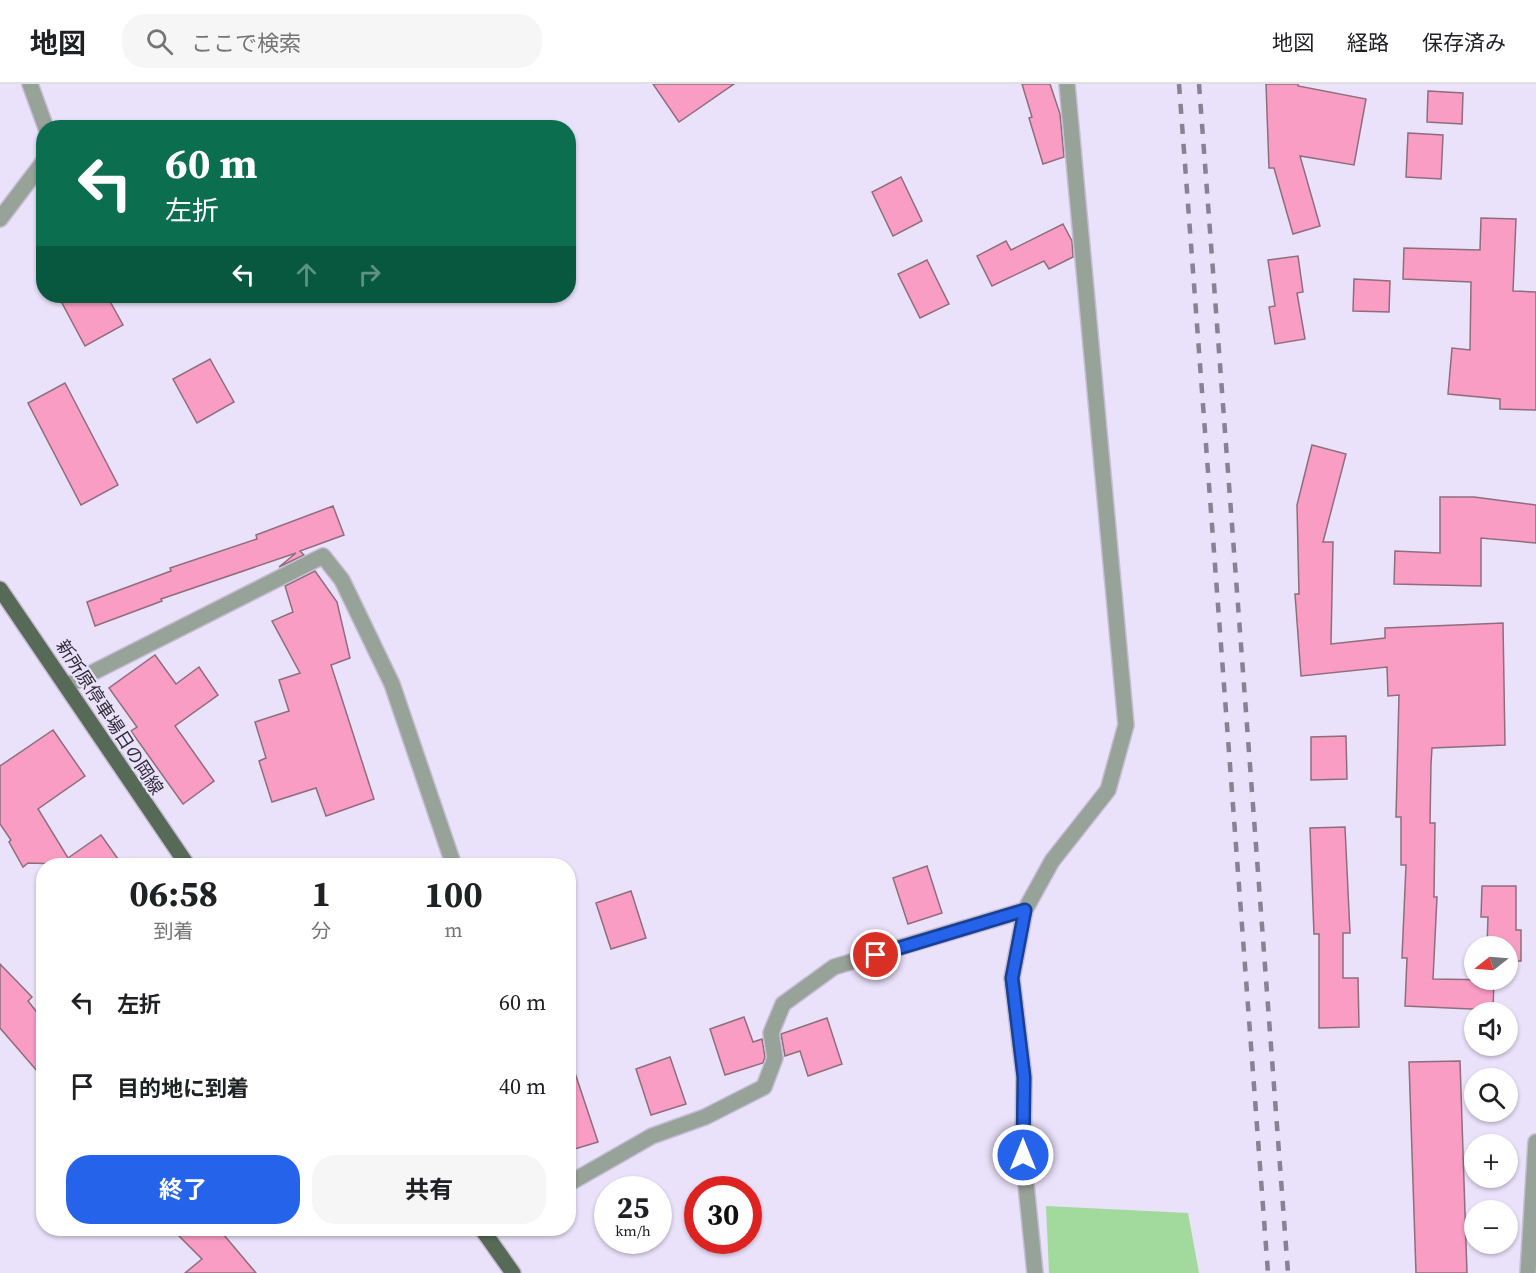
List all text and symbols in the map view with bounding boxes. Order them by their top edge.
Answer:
search box [122,14,542,68]
text: 地図 [30,24,86,62]
icon: search [143,25,176,58]
text: ここで検索 [191,28,301,58]
text: 地図 [1272,28,1314,57]
text: 経路 [1347,28,1389,57]
text: 保存済み [1422,28,1506,57]
text: 60 m [165,134,258,192]
icon: left [66,144,144,222]
text: 左折 [165,192,219,229]
icon: left [227,258,260,291]
icon: ahead [290,258,323,291]
icon: right [353,258,386,291]
street label: 新所原停車場日の岡線 [50,635,170,799]
text: 06:58 [129,869,218,918]
text: 1 [311,869,331,918]
text: 100 [424,870,483,919]
text: m [445,916,463,944]
text: 到着 [154,917,194,945]
text: 分 [311,917,331,945]
pin [850,929,901,980]
north arrow [1464,936,1518,990]
map controls [1464,936,1518,1254]
icon: arrive [859,938,892,971]
icon: left [66,986,99,1019]
text: 60 m [499,987,546,1017]
text: 左折 [117,989,161,1019]
button: sound [1464,1002,1518,1056]
button: search [1464,1068,1518,1122]
icon: arrive [66,1070,99,1103]
text: 40 m [499,1071,546,1101]
text: 目的地に到着 [117,1073,249,1103]
position arrow [991,1123,1055,1187]
button: + [1464,1134,1518,1188]
button: 終了 [66,1155,300,1224]
button: 共有 [312,1155,546,1224]
speed limit sign: 30 [684,1176,762,1254]
text: 25 [617,1187,649,1228]
button: − [1464,1200,1518,1254]
text: km/h [615,1220,651,1241]

